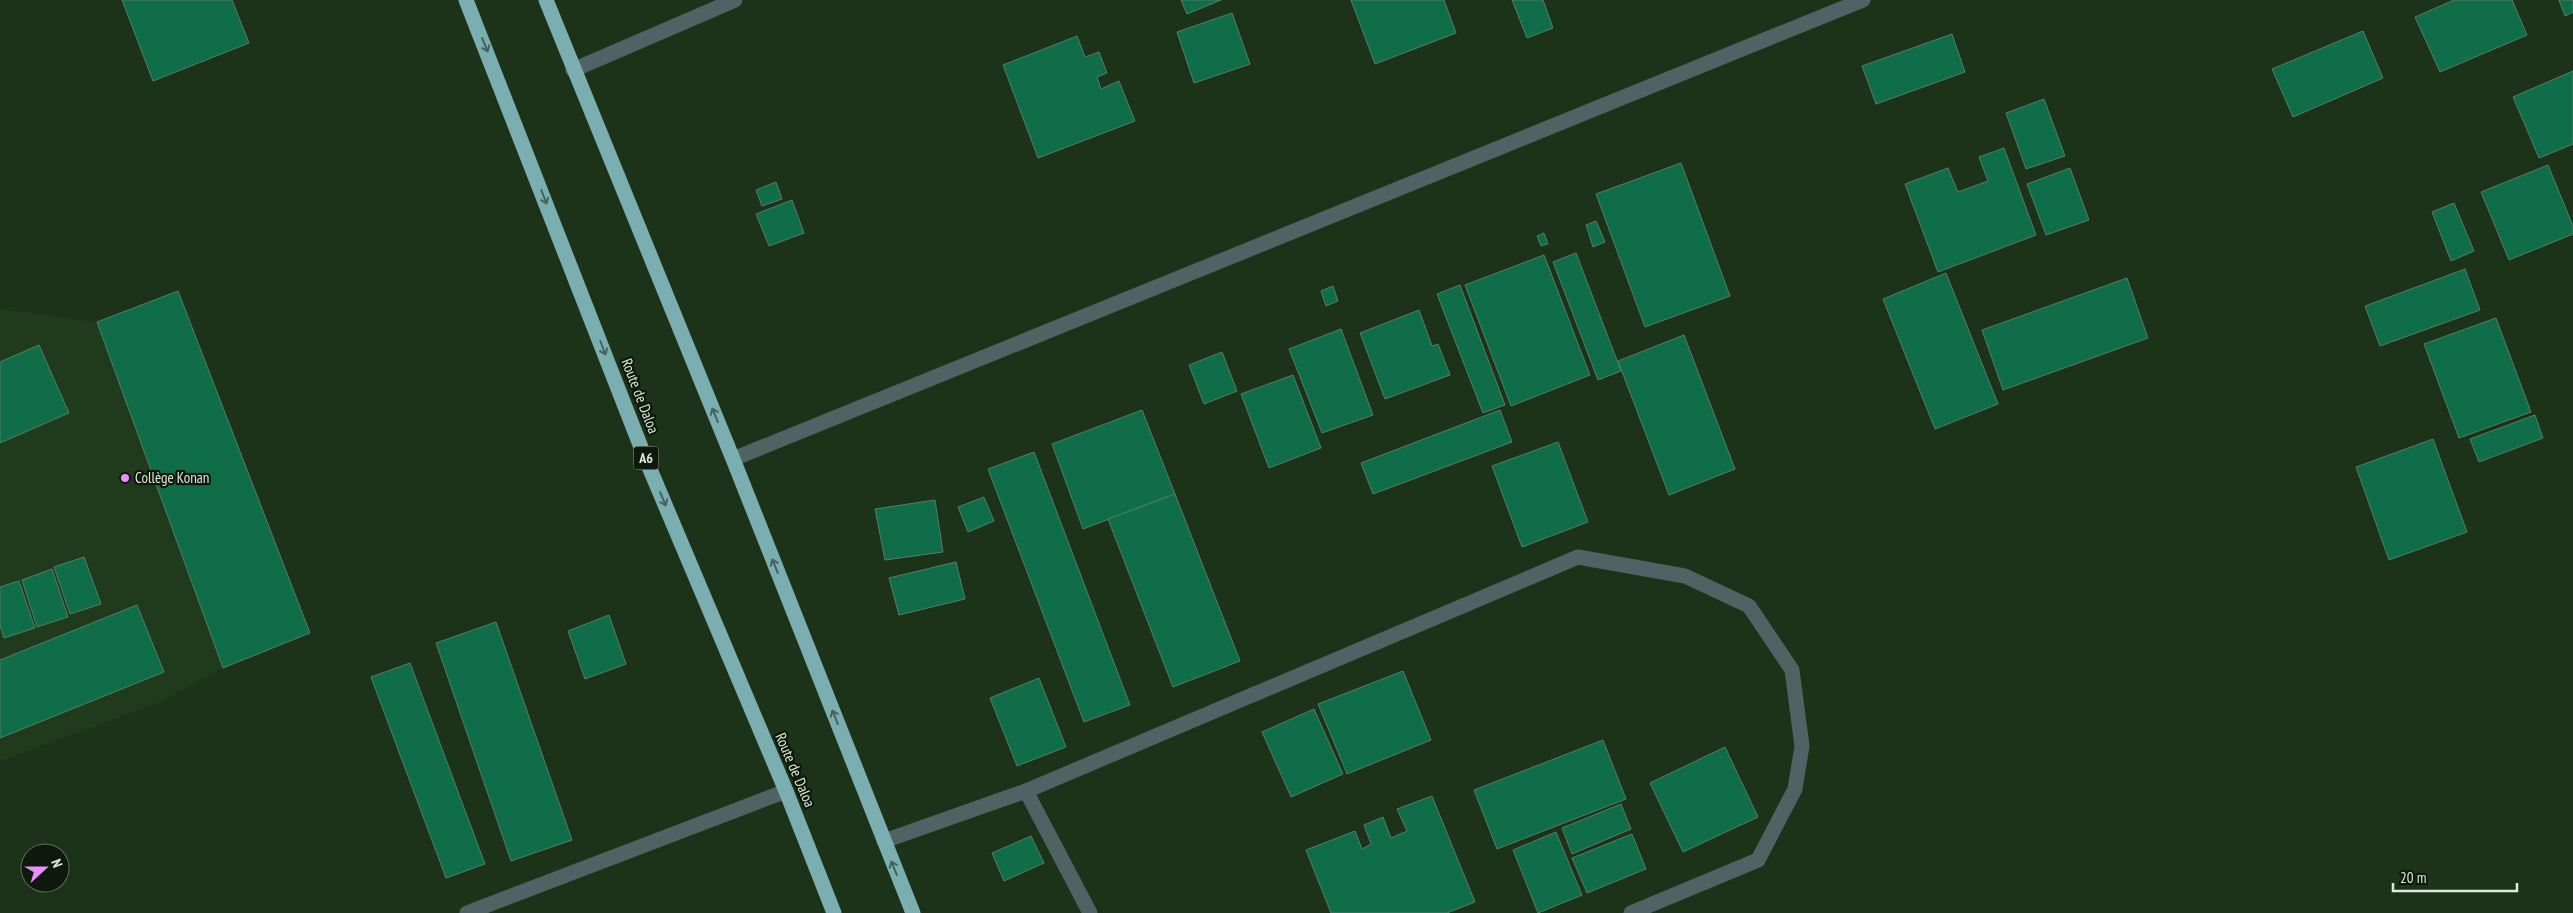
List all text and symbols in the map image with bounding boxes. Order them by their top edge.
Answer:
one-way arrow [480,37,490,52]
one-way arrow [540,188,549,204]
one-way arrow [599,340,608,355]
street label: Route de Daloa [617,356,663,436]
one-way arrow [709,408,719,423]
road number: A6 [634,446,658,469]
place label: Collège Konan [135,468,209,487]
marker: Collège Konan [119,472,131,484]
one-way arrow [658,491,668,506]
one-way arrow [770,559,779,574]
one-way arrow [829,710,839,725]
street label: Route de Daloa [771,730,820,810]
north arrow [20,843,70,893]
text: N [47,857,67,870]
scale bar [2393,860,2517,892]
one-way arrow [889,861,899,876]
text: 20 m [2400,868,2426,887]

